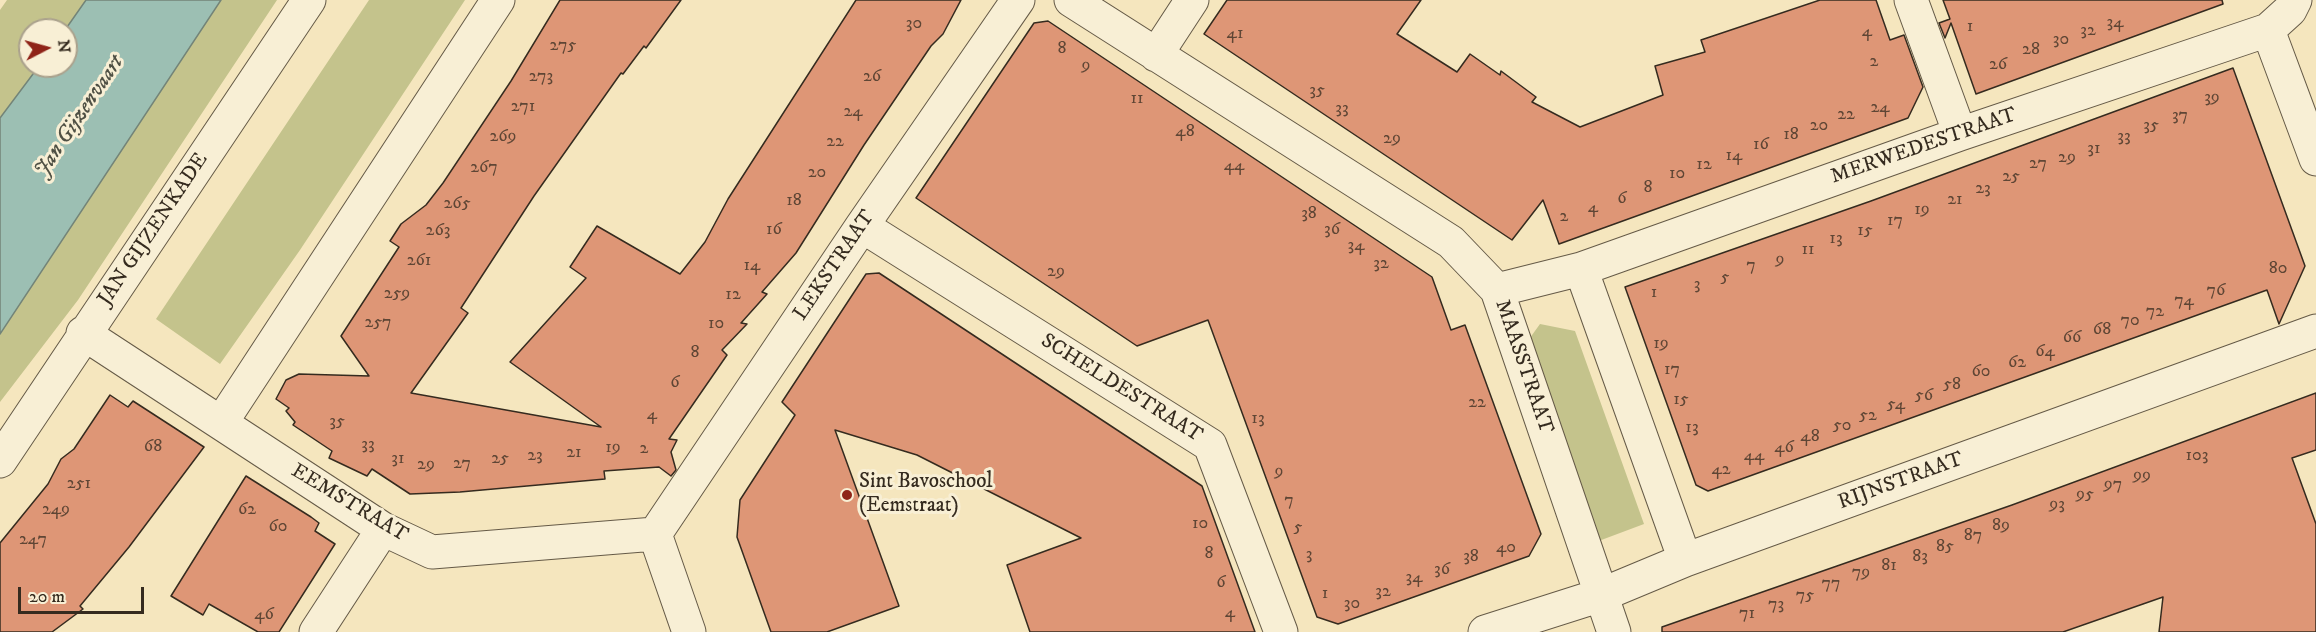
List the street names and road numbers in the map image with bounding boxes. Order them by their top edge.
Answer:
street label: MERWEDESTRAAT [1828,103,2020,191]
street label: JAN GIJZENKADE [94,149,214,311]
street label: LEKSTRAAT [789,206,881,326]
street label: MAASSTRAAT [1488,297,1558,437]
street label: SCHELDESTRAAT [1036,329,1206,449]
street label: RIJNSTRAAT [1835,448,1967,516]
street label: EEMSTRAAT [286,459,412,549]

